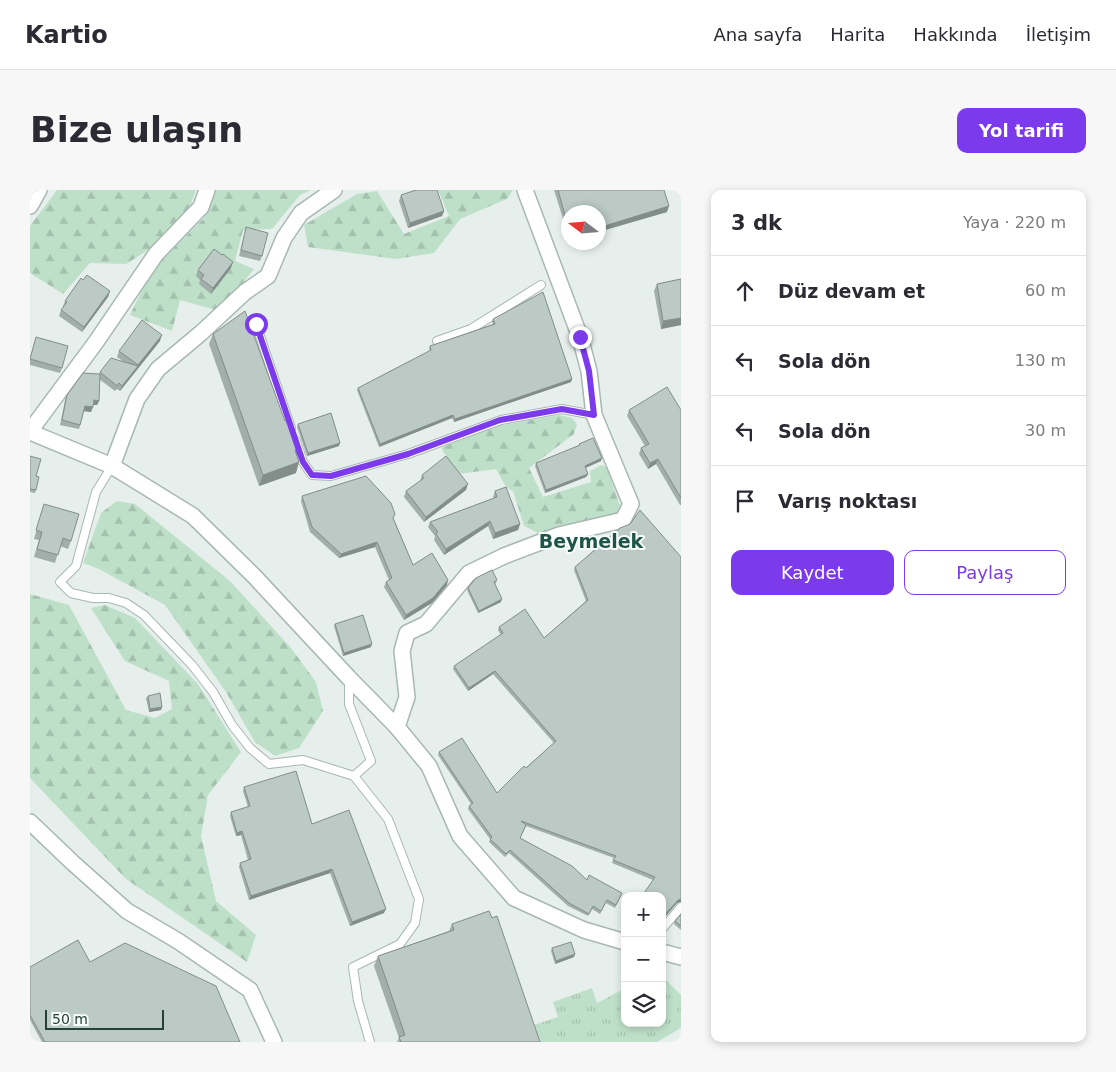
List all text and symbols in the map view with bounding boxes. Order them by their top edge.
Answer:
text: Kartio [25,21,108,49]
text: Ana sayfa [713,24,802,45]
text: Harita [830,24,885,45]
text: Hakkında [913,24,998,45]
text: İletişim [1026,24,1091,45]
button: Yol tarifi [957,108,1086,153]
text: Bize ulaşın [30,110,243,150]
north arrow [561,205,606,250]
text: 3 dk [731,211,782,235]
text: Yaya · 220 m [963,213,1066,232]
icon: ahead [731,277,759,305]
text: Düz devam et [778,280,925,302]
text: 60 m [1025,281,1066,300]
route start [245,313,268,336]
route end [569,326,592,349]
icon: left [731,347,759,375]
text: Sola dön [778,350,871,372]
text: 130 m [1015,351,1066,370]
icon: left [731,417,759,445]
text: Sola dön [778,420,871,442]
text: 30 m [1025,421,1066,440]
icon: arrive [731,487,759,515]
text: Varış noktası [778,490,917,512]
district label: Beymelek [539,530,644,552]
button: Kaydet [731,550,894,595]
button: Paylaş [904,550,1066,595]
map controls [621,892,666,1027]
button: + [621,892,666,937]
button: − [621,937,666,982]
button: layers [621,982,666,1027]
scale bar [45,1007,164,1030]
text: 50 m [52,1011,88,1027]

